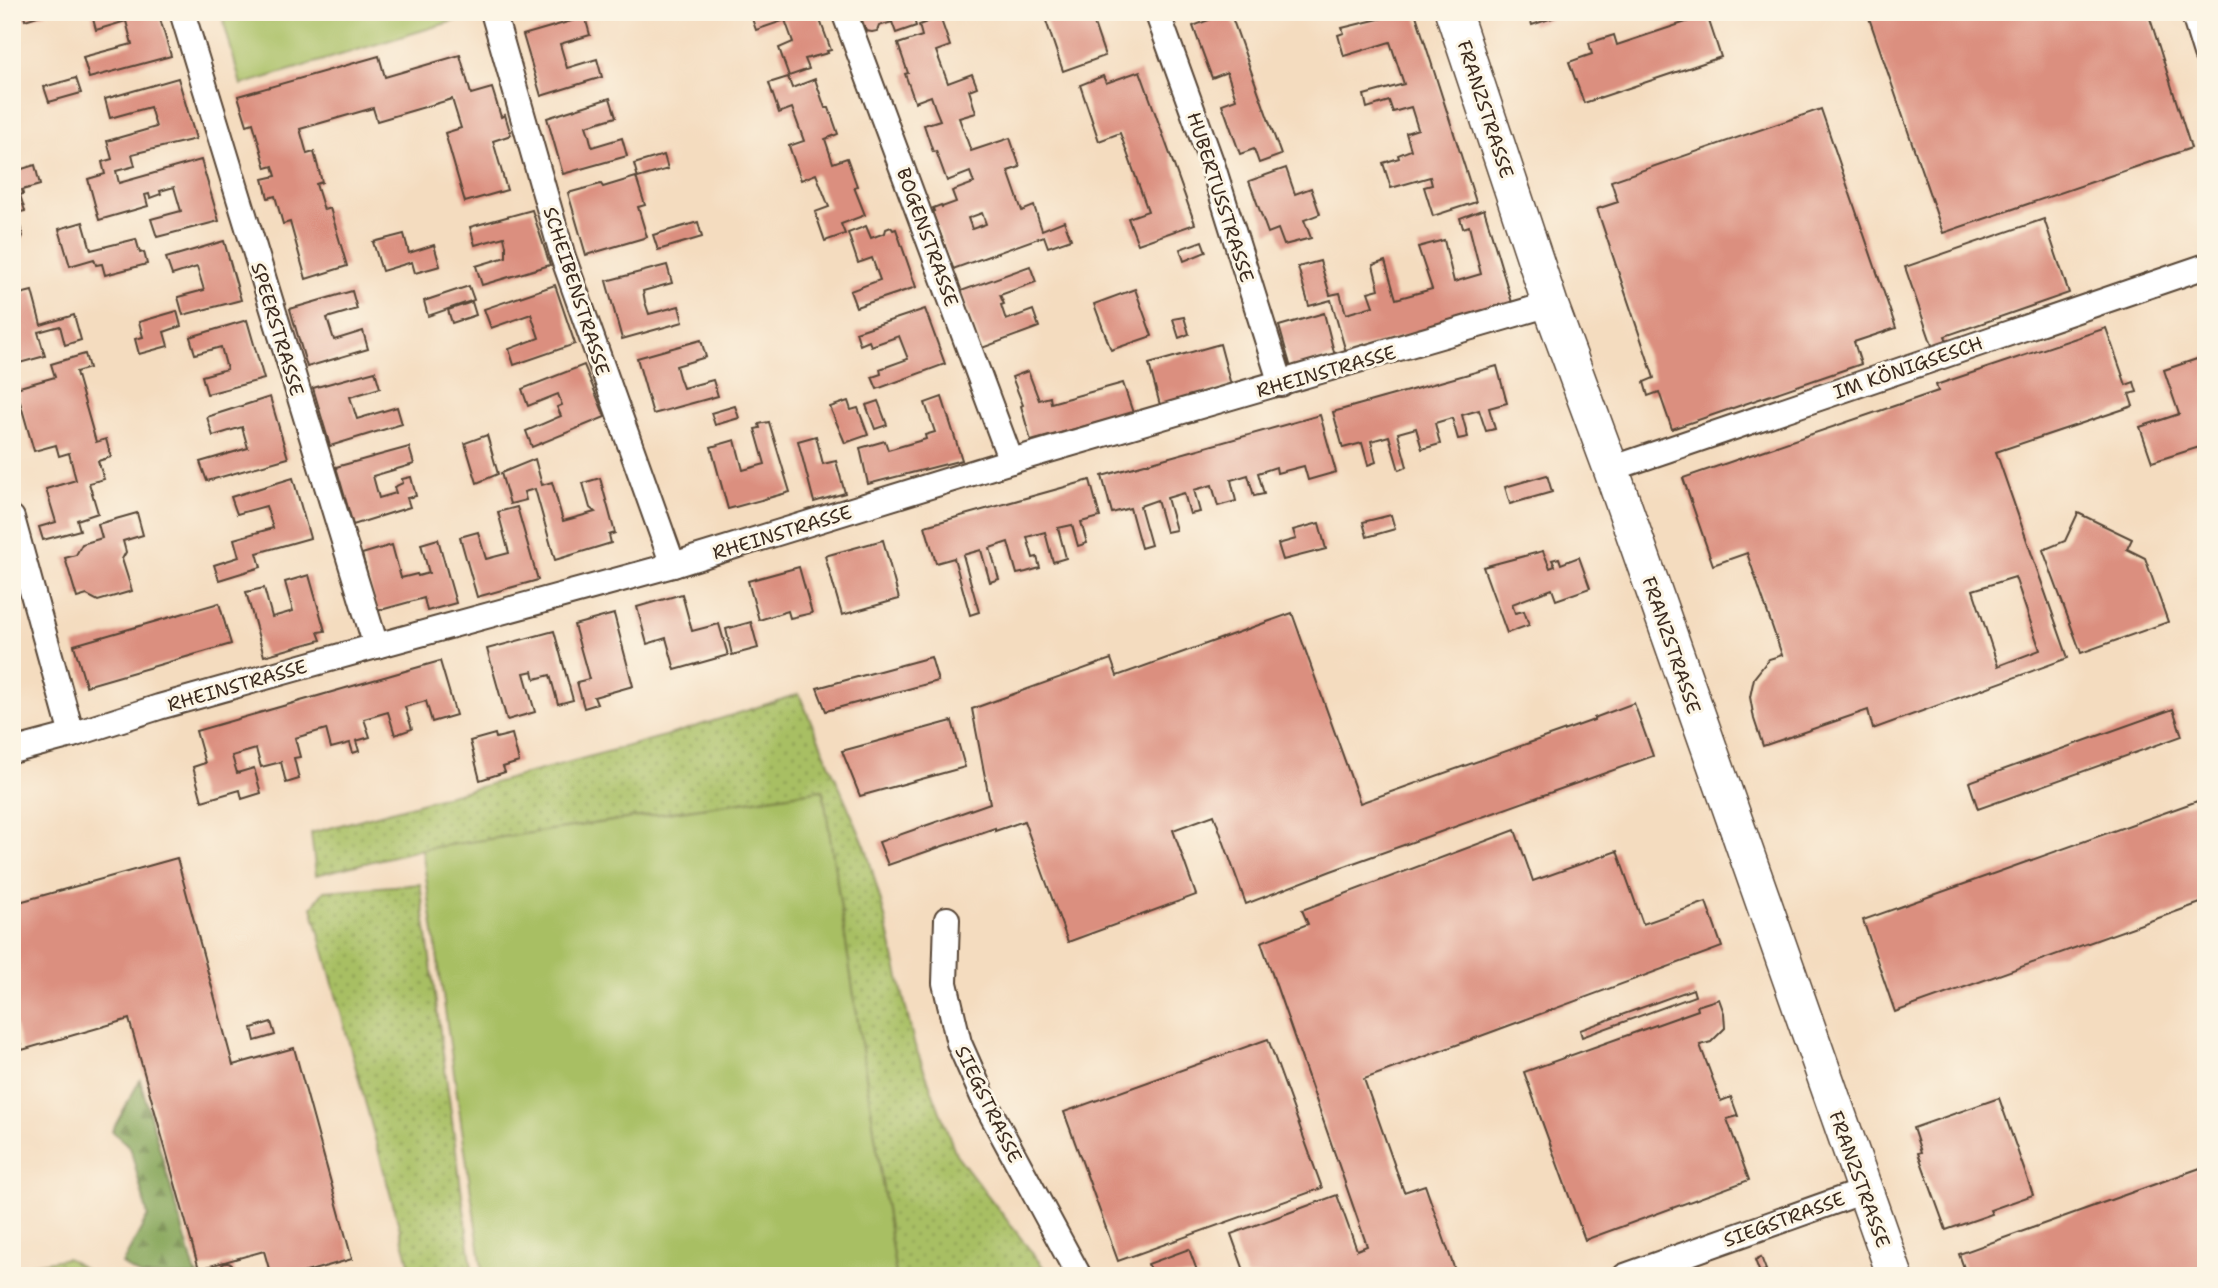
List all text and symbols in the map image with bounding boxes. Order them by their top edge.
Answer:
street label: FRANZSTRASSE [1451,37,1520,181]
street label: HUBERTUSSTRASSE [1181,109,1260,286]
street label: BOGENSTRASSE [891,164,964,310]
street label: SCHEIBENSTRASSE [537,204,616,379]
street label: SPEERSTRASSE [245,259,310,399]
street label: IM KÖNIGSESCH [1830,330,1986,405]
street label: RHEINSTRASSE [1253,340,1399,403]
street label: RHEINSTRASSE [710,499,855,566]
street label: FRANZSTRASSE [1636,573,1707,717]
street label: RHEINSTRASSE [164,654,310,717]
street label: SIEGSTRASSE [949,1042,1028,1167]
street label: FRANZSTRASSE [1823,1107,1896,1251]
street label: SIEGSTRASSE [1720,1186,1848,1253]

